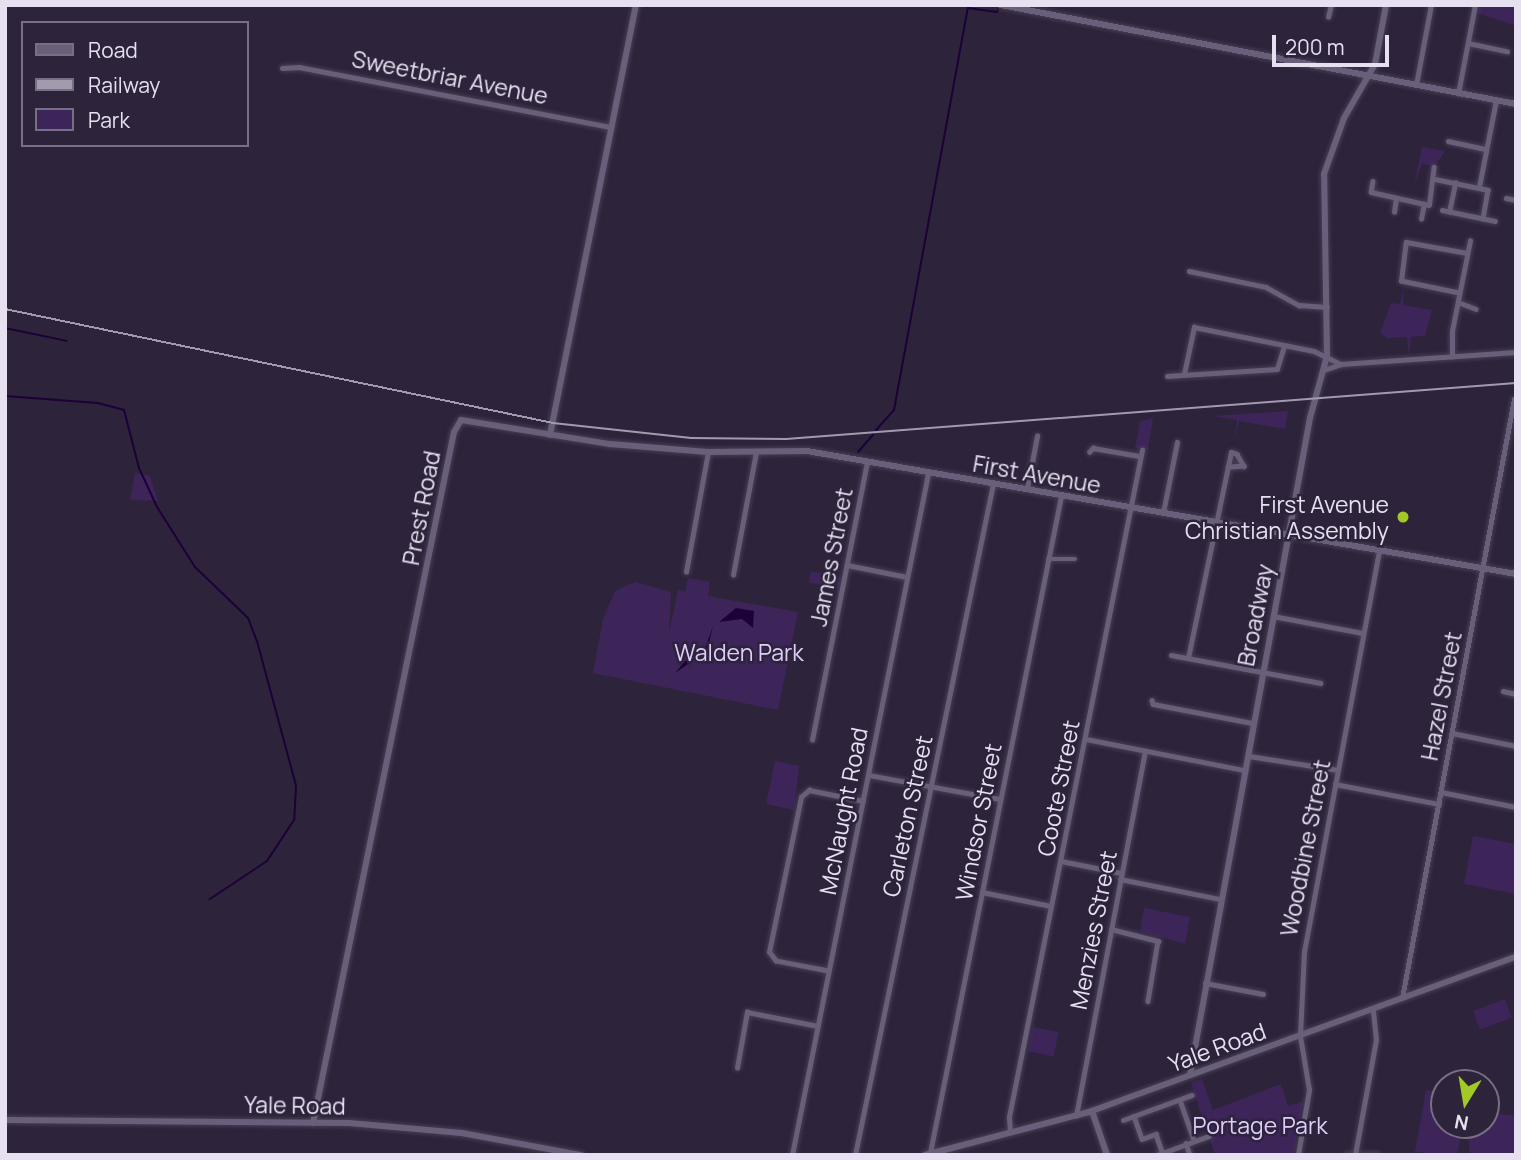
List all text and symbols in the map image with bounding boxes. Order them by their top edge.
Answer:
legend [21,21,248,147]
scale bar [1276,21,1393,65]
text: 200 m [1285,33,1345,61]
text: Road [88,36,138,64]
street label: Sweetbriar Avenue [350,44,550,110]
text: Railway [88,71,160,99]
text: Park [88,106,130,134]
street label: Prest Road [396,449,446,567]
street label: First Avenue [971,449,1103,499]
street label: James Street [804,485,858,629]
place label: First Avenue Christian Assembly [1185,490,1389,544]
marker: First Avenue Christian Assembly [1395,509,1411,525]
street label: Broadway [1232,562,1278,668]
street label: Hazel Street [1415,629,1467,763]
park label: Walden Park [674,638,804,666]
street label: Coote Street [1031,718,1085,858]
street label: McNaught Road [813,725,873,897]
street label: Carleton Street [876,733,938,899]
street label: Windsor Street [949,741,1007,903]
street label: Woodbine Street [1274,757,1336,939]
street label: Menzies Street [1064,848,1122,1012]
street label: Yale Road [1165,1017,1269,1077]
north arrow [1430,1069,1500,1139]
street label: Yale Road [244,1090,346,1120]
text: N [1452,1109,1471,1137]
park label: Portage Park [1192,1111,1328,1139]

